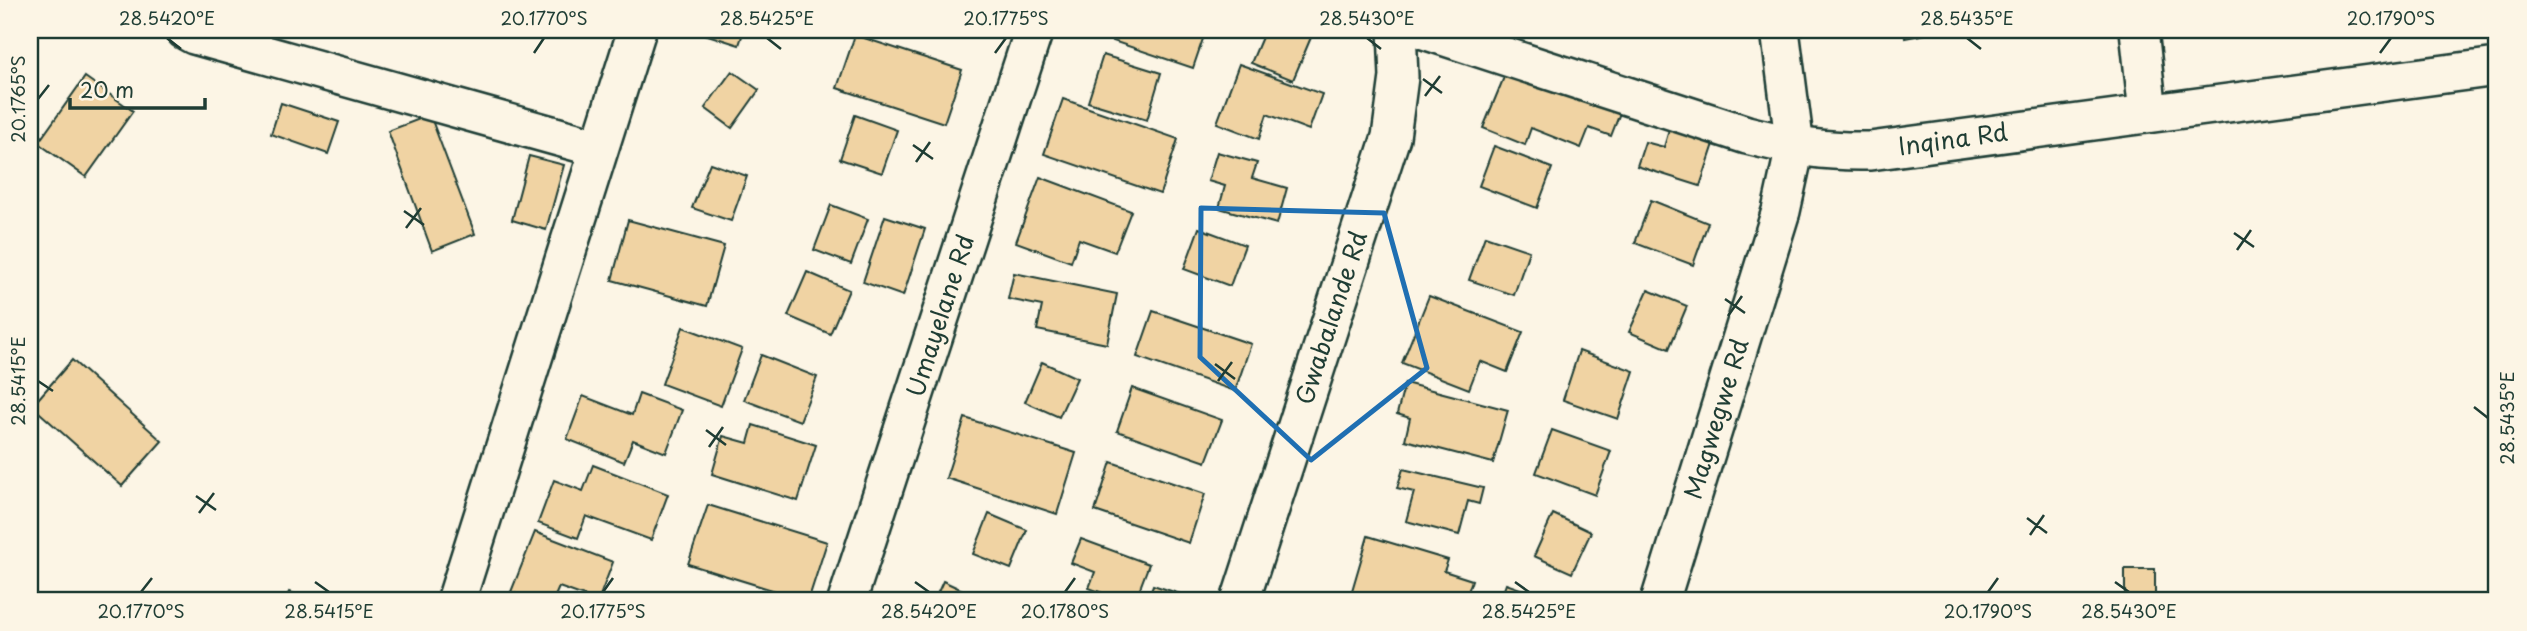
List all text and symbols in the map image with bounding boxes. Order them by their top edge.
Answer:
text: 28.5420°E [119,4,215,31]
text: 20.1770°S [500,4,588,31]
text: 28.5425°E [720,4,814,31]
text: 20.1775°S [963,4,1049,31]
text: 28.5430°E [1319,4,1415,31]
text: 28.5435°E [1920,4,2014,31]
text: 20.1790°S [2347,4,2435,31]
text: 20.1765°S [4,55,31,143]
scale bar [70,66,205,110]
text: 20 m [80,73,134,105]
street label: Inqina Rd [1896,113,2010,163]
street label: Gwabalande Rd [1285,226,1375,409]
street label: Umayelane Rd [896,230,982,401]
street label: Magwegwe Rd [1674,334,1757,503]
text: 28.5415°E [4,336,31,426]
text: 28.5435°E [2493,371,2520,465]
text: 20.1770°S [97,597,185,624]
text: 28.5415°E [284,597,374,624]
text: 20.1775°S [560,597,646,624]
text: 28.5420°E [881,597,977,624]
text: 20.1780°S [1021,597,1109,624]
text: 28.5425°E [1482,597,1576,624]
text: 20.1790°S [1944,597,2032,624]
text: 28.5430°E [2081,597,2177,624]

